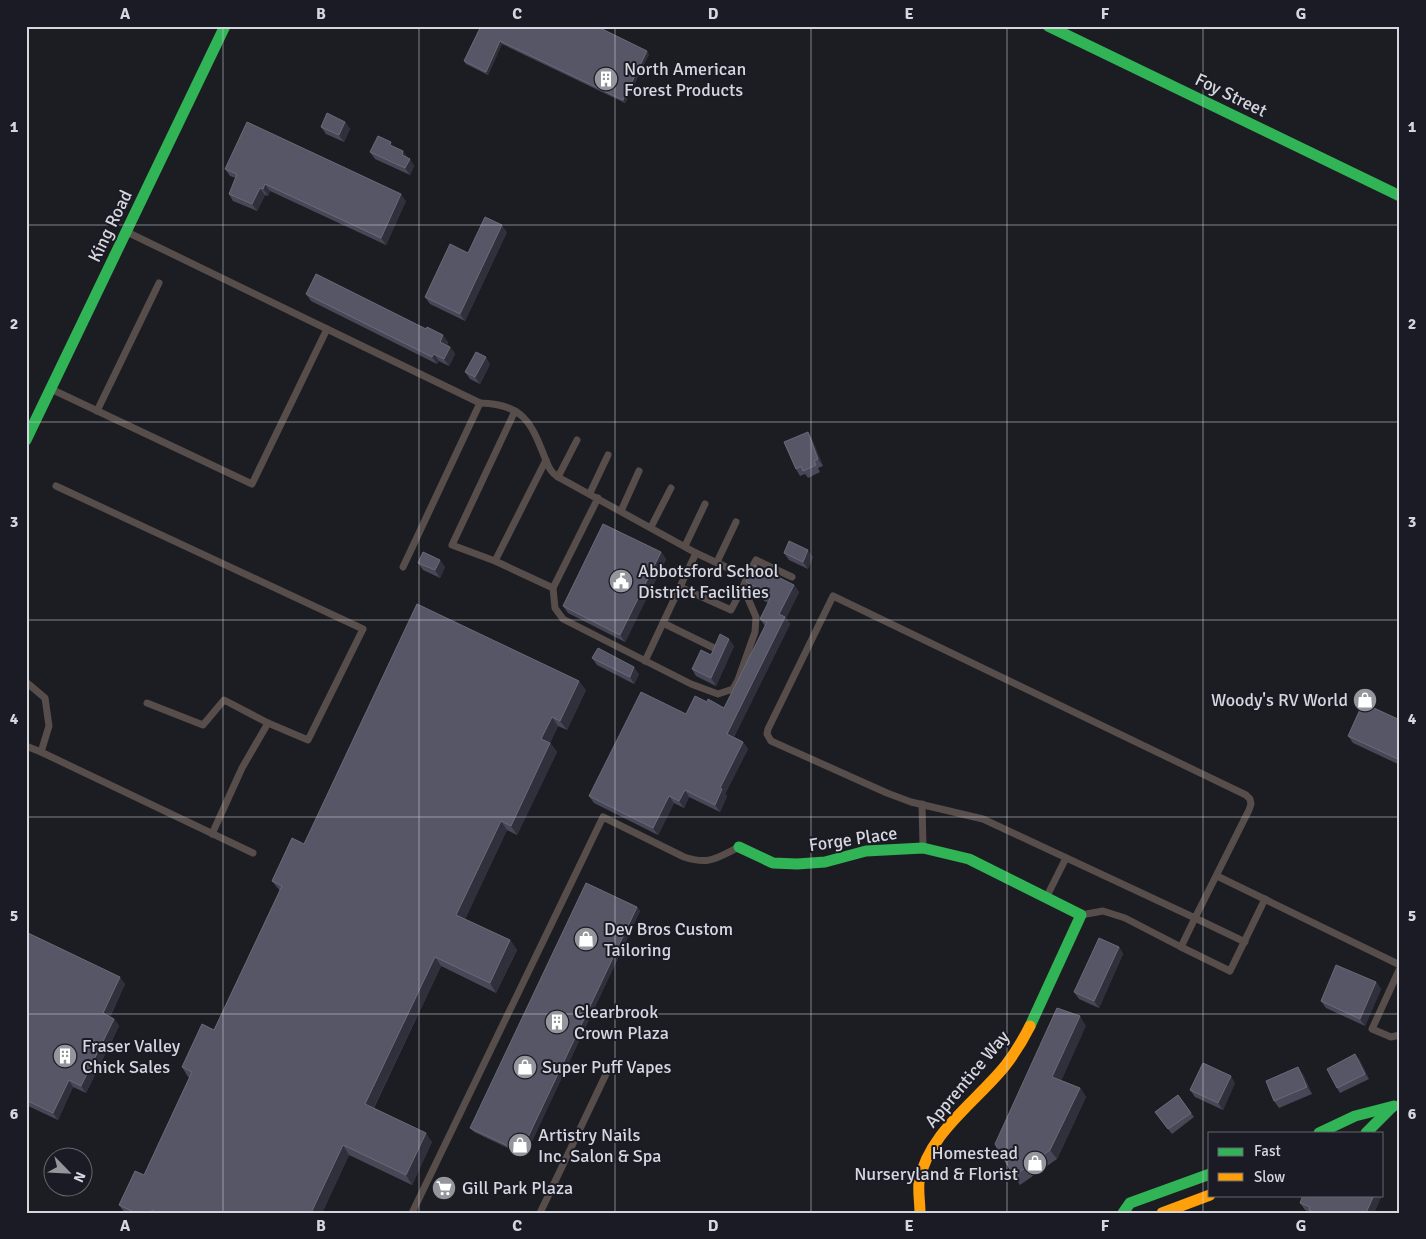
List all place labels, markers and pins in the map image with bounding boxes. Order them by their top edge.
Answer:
place label: North American Forest Products [624,58,746,101]
building icon: North American Forest Products [593,66,619,92]
place label: Abbotsford School District Facilities [638,560,779,603]
public building icon: Abbotsford School District Facilities [608,568,634,594]
shop icon: Woody's RV World [1352,687,1378,713]
place label: Woody's RV World [1211,689,1348,711]
place label: Dev Bros Custom Tailoring [604,918,733,961]
shop icon: Dev Bros Custom Tailoring [573,926,599,952]
place label: Clearbrook Crown Plaza [574,1001,669,1044]
building icon: Clearbrook Crown Plaza [544,1009,570,1035]
place label: Fraser Valley Chick Sales [82,1035,181,1078]
building icon: Fraser Valley Chick Sales [52,1043,78,1069]
shop icon: Super Puff Vapes [512,1054,538,1080]
place label: Super Puff Vapes [542,1056,672,1078]
place label: Artistry Nails Inc. Salon & Spa [538,1124,661,1167]
shop icon: Artistry Nails Inc. Salon & Spa [507,1132,533,1158]
place label: Homestead Nurseryland & Florist [854,1142,1018,1185]
shop icon: Homestead Nurseryland & Florist [1022,1150,1048,1176]
supermarket icon: Gill Park Plaza [431,1175,457,1201]
place label: Gill Park Plaza [462,1177,573,1199]

